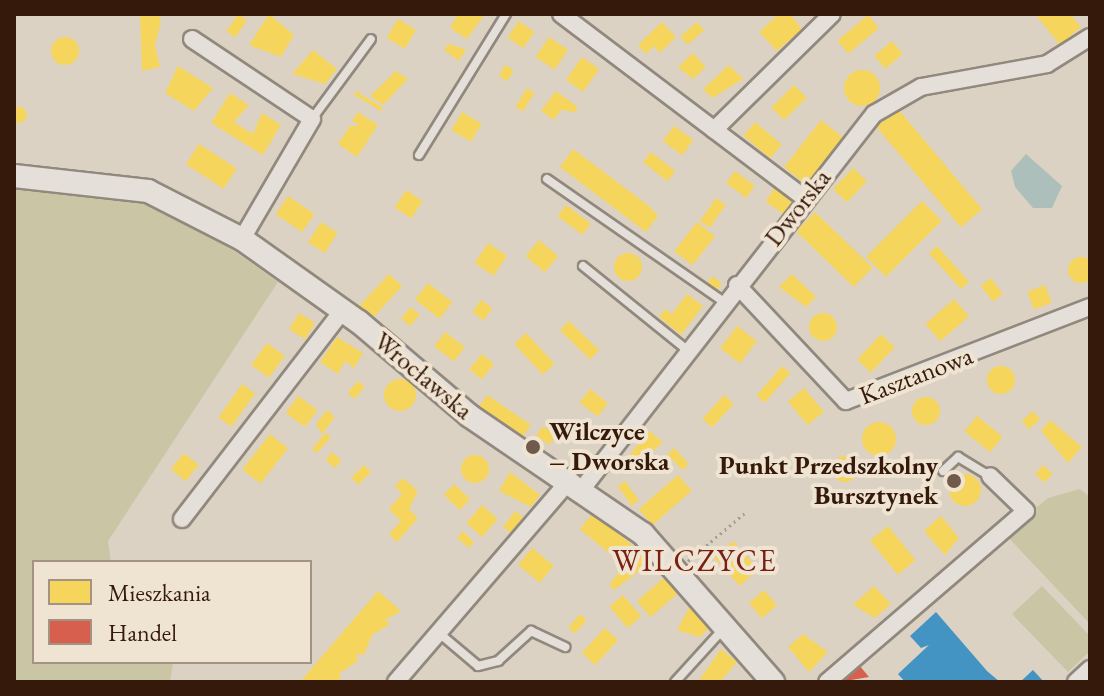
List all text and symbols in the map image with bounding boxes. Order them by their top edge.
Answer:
street label: Dworska [758,163,838,253]
street label: Wrocławska [367,326,479,426]
street label: Kasztanowa [855,340,977,412]
place label: Wilczyce – Dworska [549,416,669,478]
marker: Wilczyce – Dworska [524,438,542,456]
place label: Punkt Przedszkolny Bursztynek [719,450,938,512]
marker: Punkt Przedszkolny Bursztynek [945,472,963,490]
district label: WILCZYCE [612,543,778,579]
legend [32,560,312,664]
text: Mieszkania [108,577,211,608]
text: Handel [108,617,177,648]

